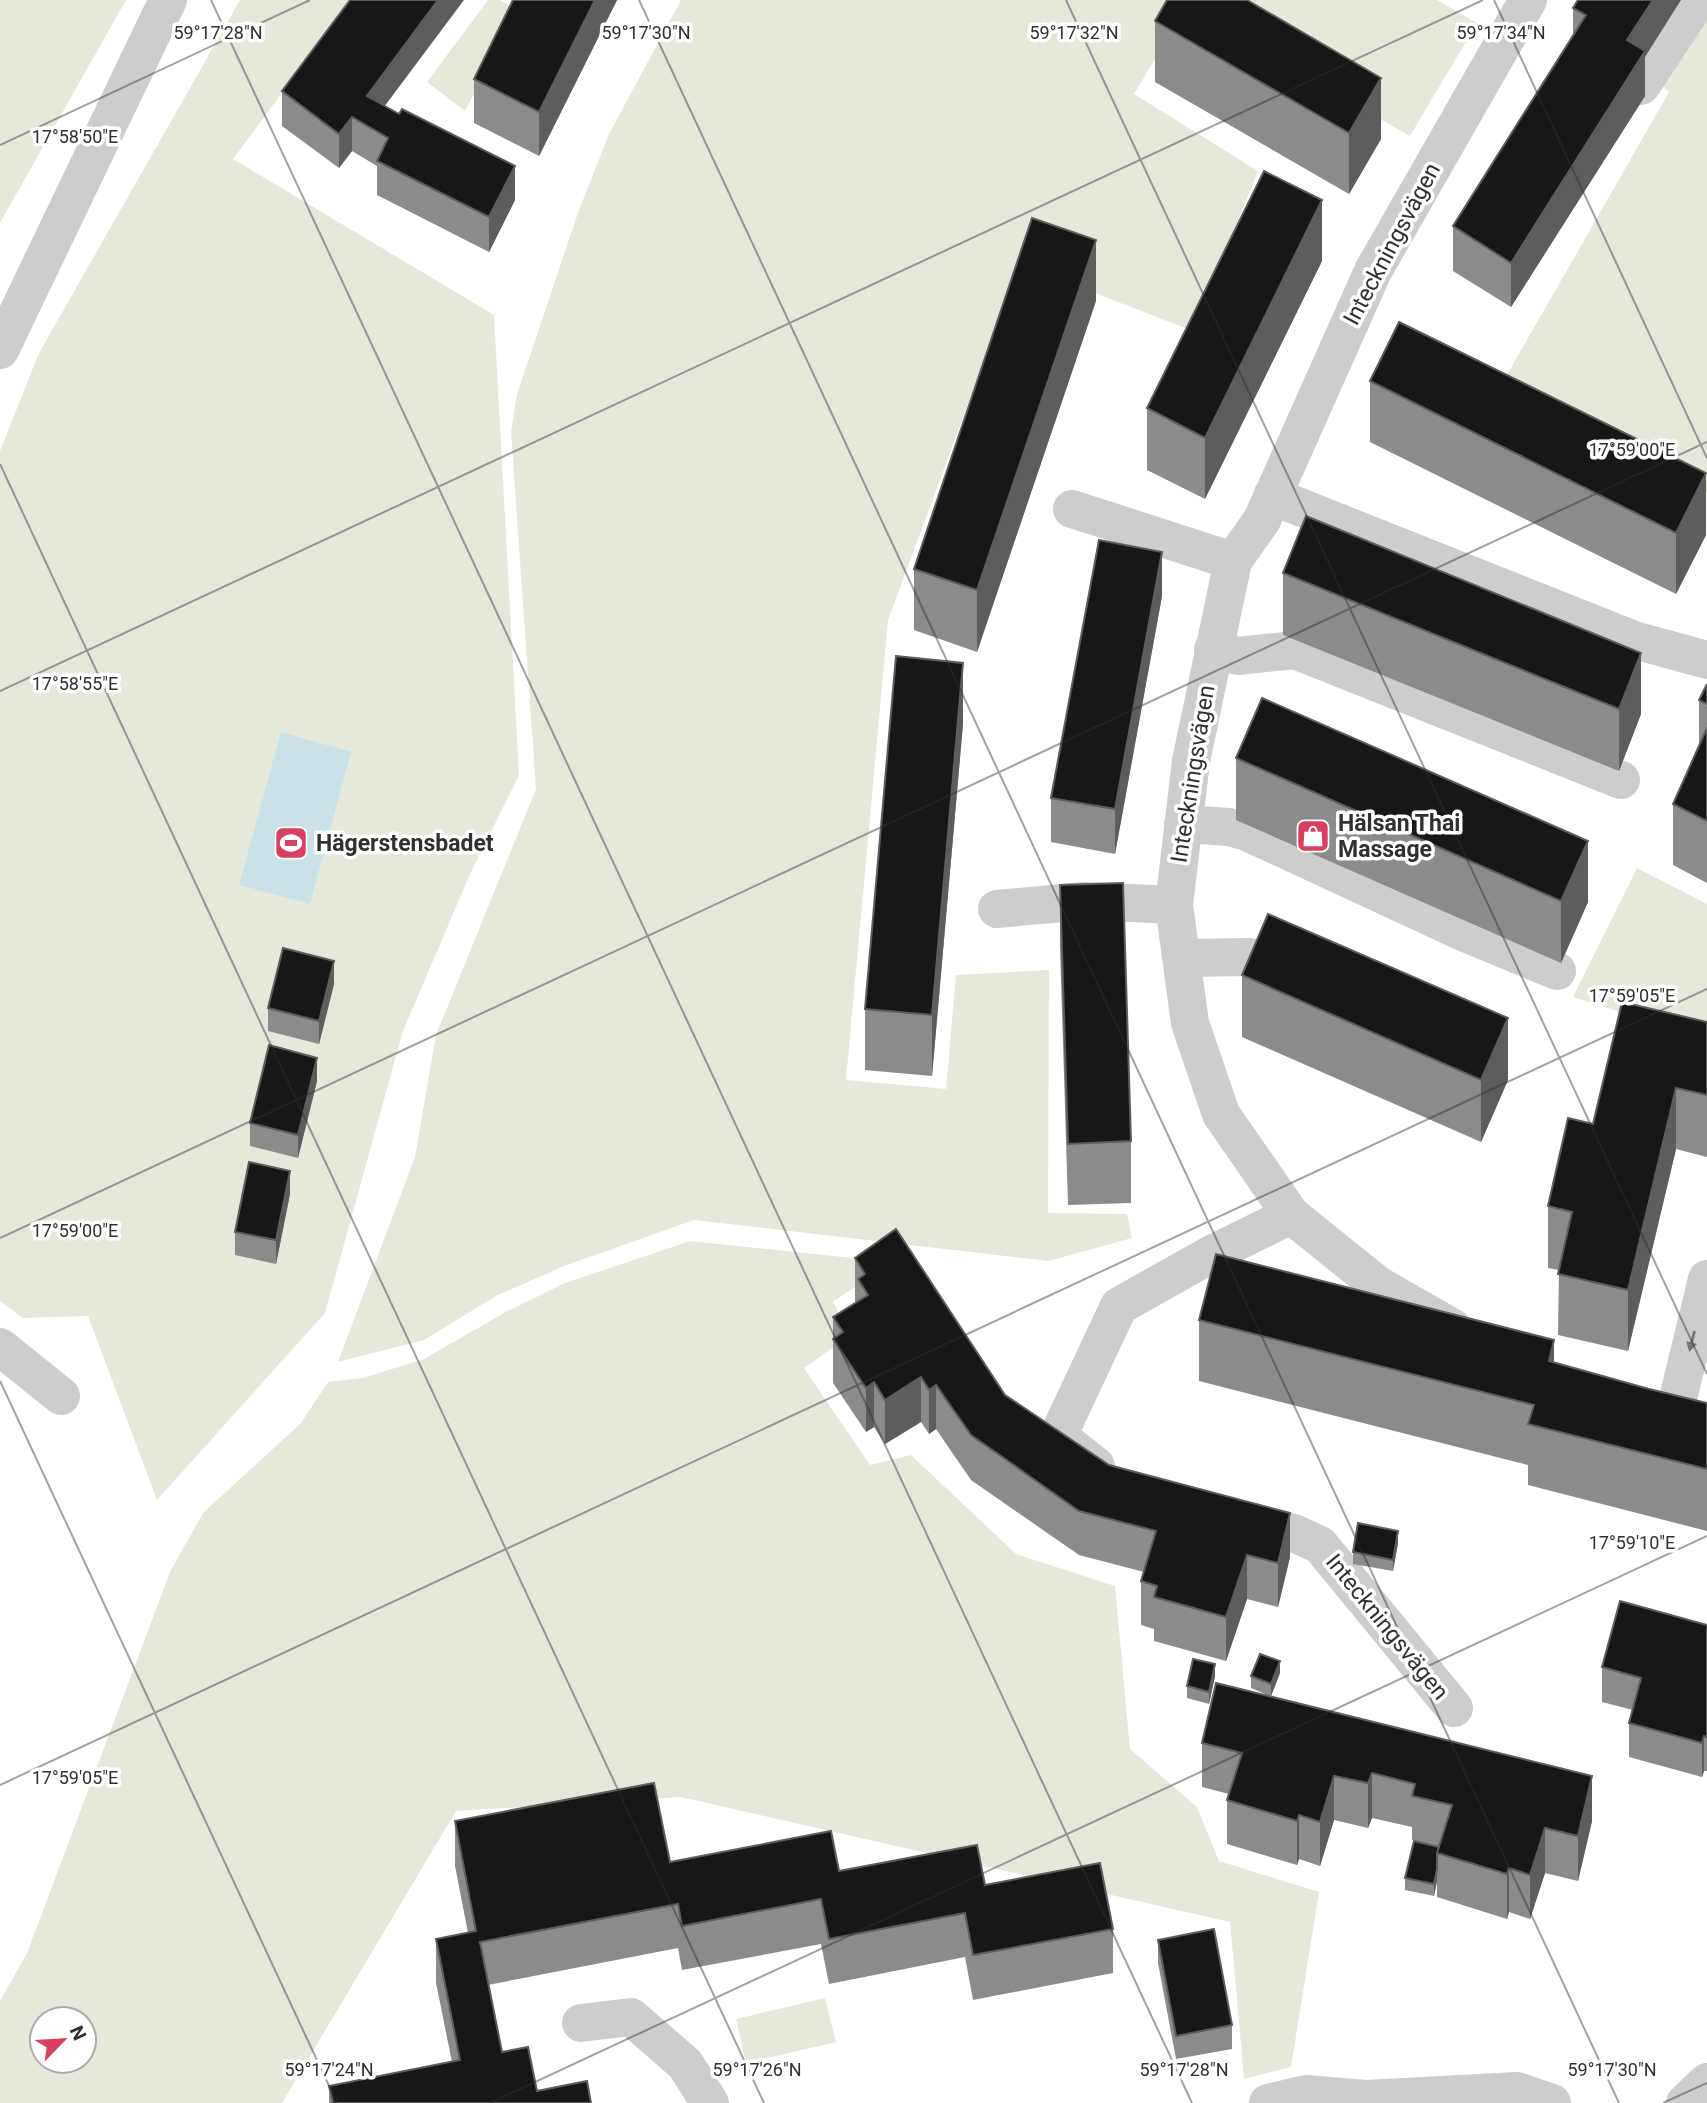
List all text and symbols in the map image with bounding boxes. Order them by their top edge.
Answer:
text: 59°17'28"N [173,22,263,43]
text: 59°17'30"N [601,22,691,43]
text: 59°17'32"N [1029,22,1119,43]
text: 59°17'34"N [1456,22,1546,43]
text: 17°58'50"E [32,126,118,147]
street label: Inteckningsvägen [1338,158,1446,330]
text: 17°59'00"E [1589,439,1675,460]
text: 17°58'55"E [32,673,118,694]
street label: Inteckningsvägen [1166,683,1220,865]
place label: Hälsan Thai Massage [1338,810,1460,863]
shop icon: Hälsan Thai Massage [1294,817,1332,855]
sports icon: Hägerstensbadet [272,824,310,862]
place label: Hägerstensbadet [316,830,494,857]
text: 17°59'05"E [1589,985,1675,1006]
text: 17°59'00"E [32,1220,118,1241]
one-way arrow [1686,1331,1697,1353]
text: 17°59'10"E [1589,1532,1675,1553]
street label: Inteckningsvägen [1320,1549,1454,1705]
text: 17°59'05"E [32,1767,118,1788]
north arrow [28,2005,98,2075]
text: N [65,2022,91,2044]
text: 59°17'24"N [284,2059,374,2080]
text: 59°17'26"N [712,2059,802,2080]
text: 59°17'28"N [1139,2059,1229,2080]
text: 59°17'30"N [1567,2059,1657,2080]

